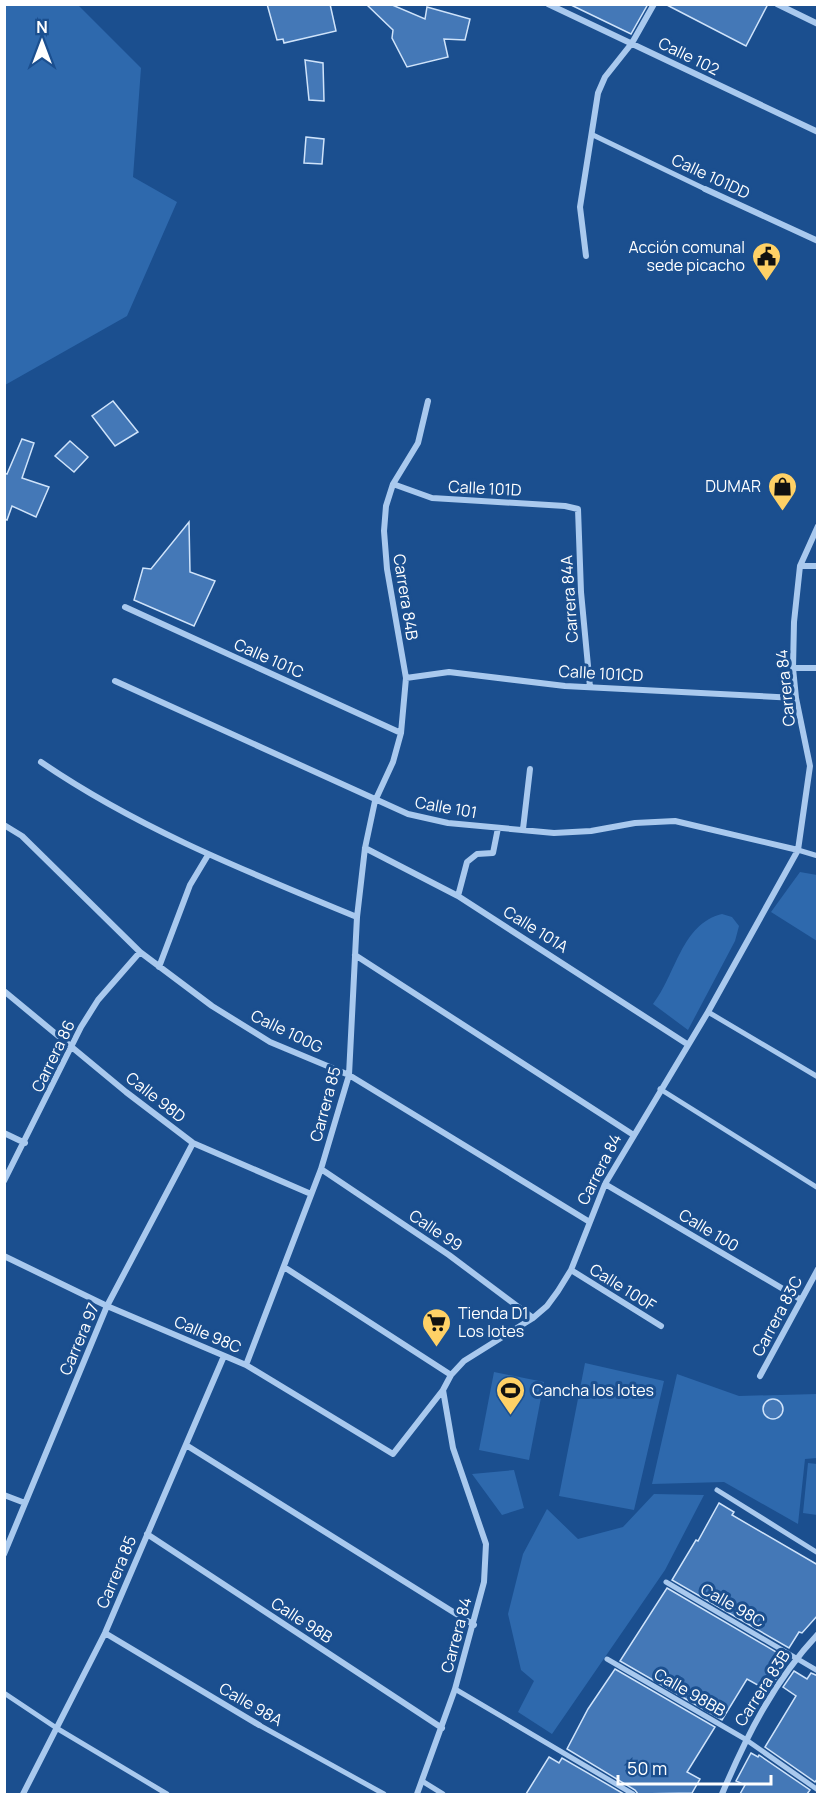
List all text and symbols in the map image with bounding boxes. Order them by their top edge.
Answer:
north arrow [12,12,72,72]
text: N [36,16,48,38]
street label: Calle 102 [655,32,723,80]
street label: Calle 101DD [668,148,754,204]
place label: Acción comunal sede picacho [628,236,745,276]
public building icon: Acción comunal sede picacho [750,240,782,282]
shop icon: DUMAR [766,470,798,512]
street label: Calle 101D [448,475,522,501]
place label: DUMAR [705,475,761,497]
street label: Carrera 84B [388,552,424,642]
street label: Carrera 84A [555,555,583,643]
street label: Calle 101C [231,633,307,683]
street label: Carrera 84 [770,648,800,728]
street label: Calle 101CD [558,660,644,686]
street label: Calle 101 [413,791,479,823]
street label: Calle 101A [499,900,573,958]
street label: Calle 100G [247,1004,327,1058]
street label: Carrera 86 [26,1016,80,1096]
street label: Carrera 85 [304,1064,346,1144]
street label: Calle 98D [122,1067,191,1127]
street label: Carrera 84 [572,1130,626,1208]
street label: Calle 99 [405,1204,467,1256]
street label: Calle 100 [675,1204,743,1256]
street label: Calle 100F [586,1258,660,1316]
street label: Carrera 83C [747,1272,807,1360]
street label: Carrera 97 [54,1300,104,1378]
place label: Tienda D1 Los lotes [458,1302,528,1342]
supermarket icon: Tienda D1 Los lotes [421,1306,453,1348]
street label: Calle 98C [171,1310,245,1358]
sports icon: Cancha los lotes [495,1374,527,1416]
place label: Cancha los lotes [532,1379,654,1401]
street label: Carrera 85 [91,1532,141,1612]
street label: Calle 98C [697,1578,769,1632]
street label: Calle 98B [267,1592,337,1648]
street label: Carrera 84 [435,1595,477,1675]
street label: Carrera 83B [729,1646,795,1730]
street label: Calle 98BB [650,1663,730,1721]
street label: Calle 98A [215,1677,287,1731]
scale bar [618,1748,771,1786]
text: 50 m [627,1756,667,1780]

